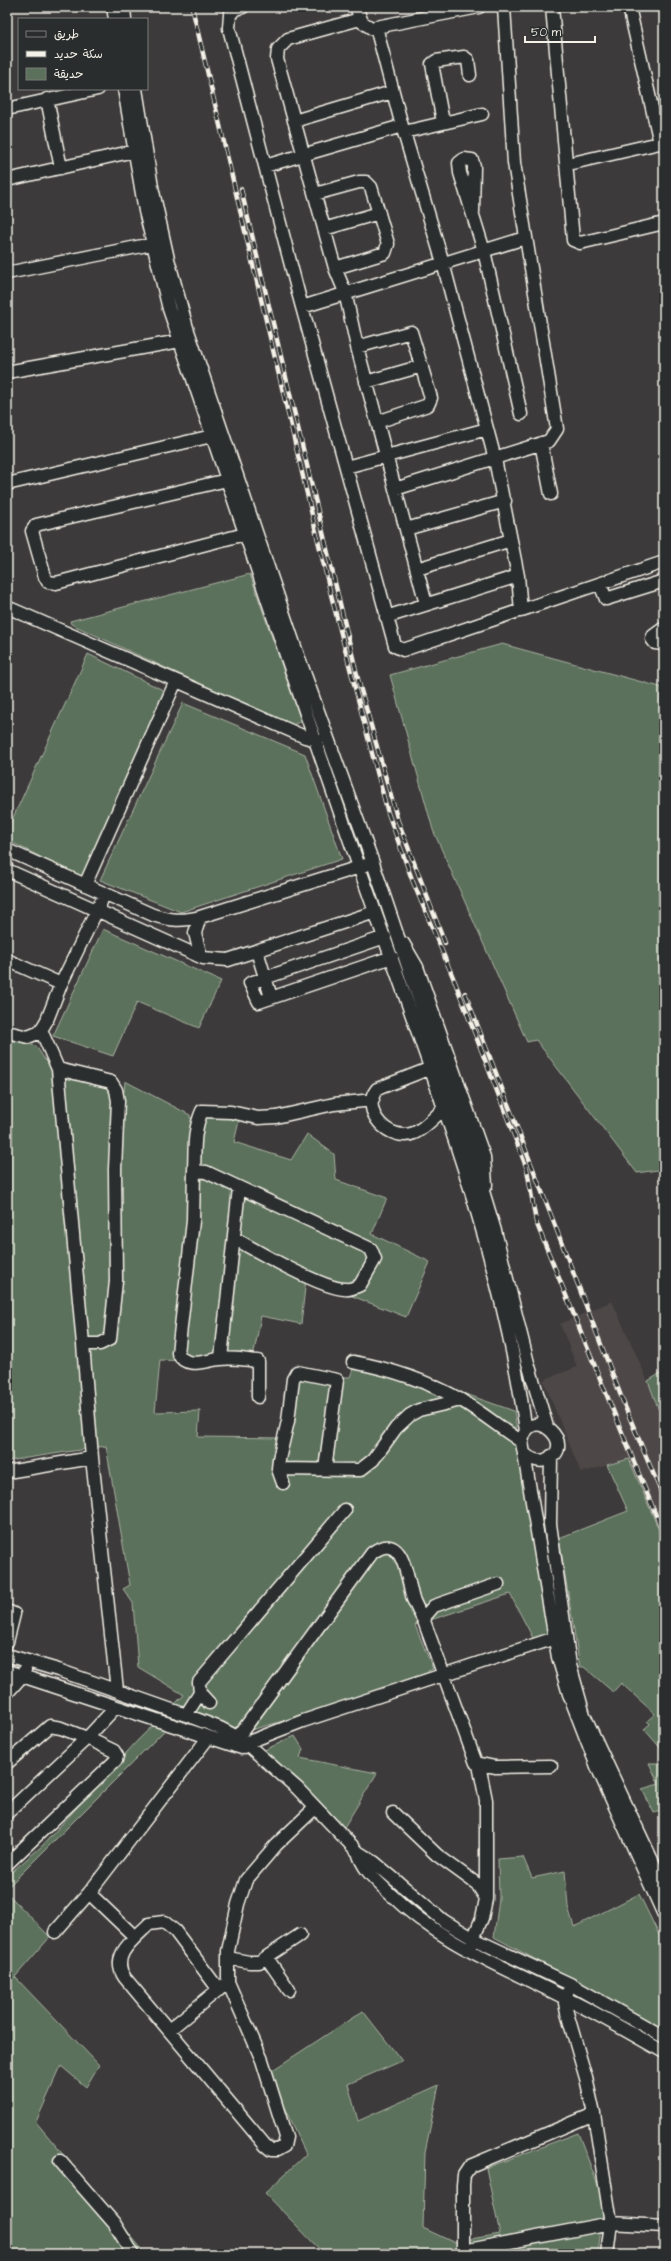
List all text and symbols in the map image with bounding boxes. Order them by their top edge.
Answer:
legend [18,18,148,90]
scale bar [525,18,595,44]
text: 50 m [531,24,562,41]
text: طريق [54,26,79,43]
text: سكة حديد [54,46,103,63]
text: حديقة [54,66,83,83]

